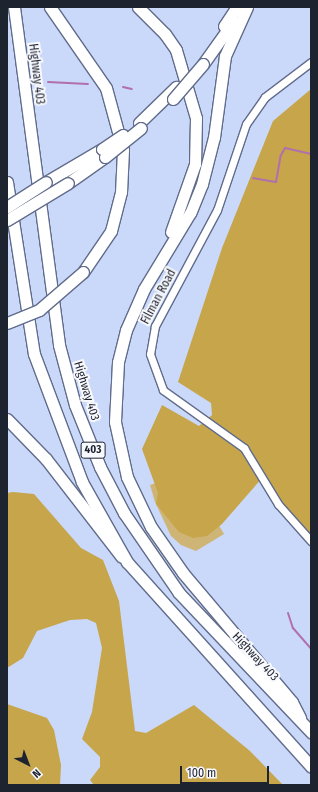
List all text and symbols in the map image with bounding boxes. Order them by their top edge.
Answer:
street label: Highway 403 [25,43,47,105]
street label: Filman Road [139,267,179,327]
street label: Highway 403 [70,360,102,422]
road number: 403 [80,441,106,459]
street label: Highway 403 [229,630,281,684]
north arrow [8,744,48,784]
scale bar [182,758,271,784]
text: N [30,766,43,780]
text: 100 m [187,766,216,780]

